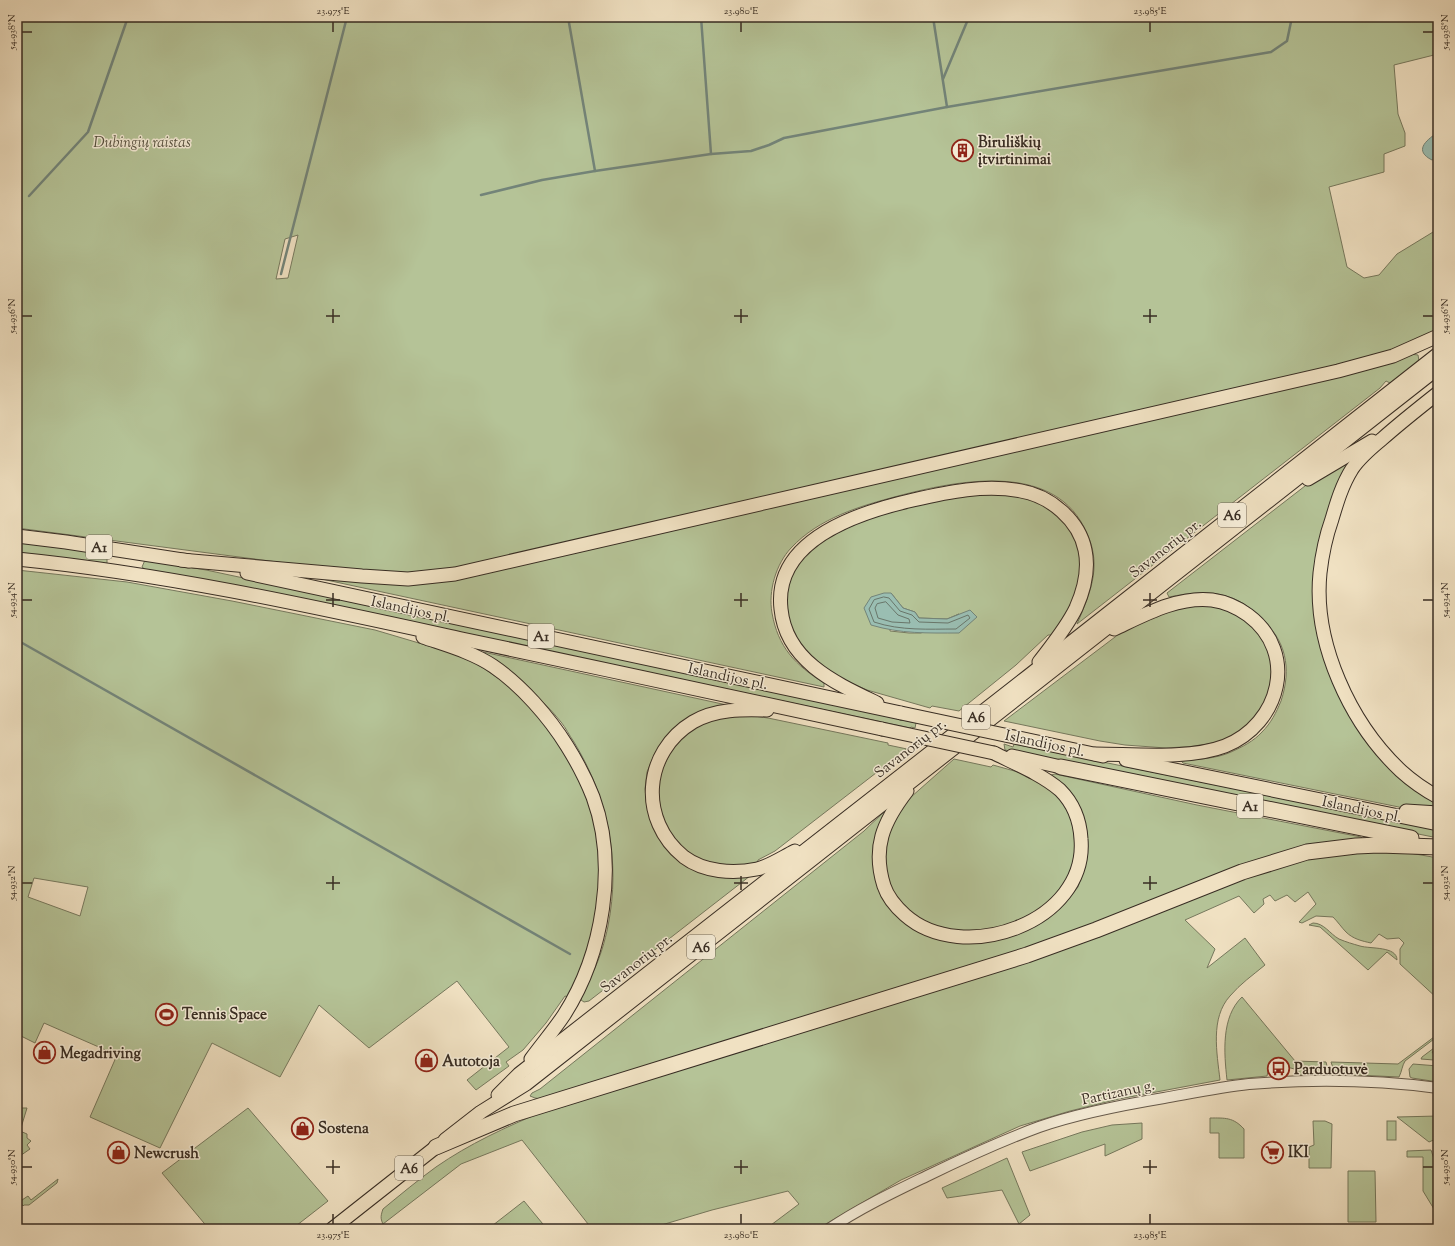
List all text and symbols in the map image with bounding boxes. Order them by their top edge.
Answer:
text: 23.975°E [317,4,349,19]
text: 23.980°E [724,4,758,19]
text: 23.985°E [1134,4,1166,19]
text: 54.938°N [5,14,20,51]
text: 54.938°N [1438,14,1453,51]
park label: Dubingių raistas [93,133,191,154]
place label: Biruliškių įtvirtinimai [978,133,1052,171]
building icon: Biruliškių įtvirtinimai [949,138,975,164]
text: 54.936°N [5,298,20,335]
text: 54.936°N [1438,298,1453,335]
road number: A6 [1218,503,1246,527]
street label: Savanorių pr. [1125,514,1207,584]
road number: A1 [86,535,112,559]
text: 54.934°N [5,582,20,619]
text: 54.934°N [1438,582,1453,619]
street label: Islandijos pl. [369,592,452,629]
road number: A1 [528,624,554,648]
street label: Islandijos pl. [686,659,769,696]
road number: A6 [962,705,990,729]
street label: Savanorių pr. [870,714,952,784]
street label: Islandijos pl. [1003,726,1086,763]
street label: Islandijos pl. [1320,792,1403,829]
road number: A1 [1237,794,1263,818]
text: 54.932°N [5,866,20,901]
text: 54.932°N [1438,866,1453,901]
street label: Savanorių pr. [596,929,678,999]
road number: A6 [687,935,715,959]
sports icon: Tennis Space [153,1001,179,1027]
place label: Tennis Space [182,1005,267,1026]
shop icon: Megadriving [31,1040,57,1066]
place label: Megadriving [60,1044,142,1065]
shop icon: Autotoja [413,1048,439,1074]
place label: Autotoja [442,1052,500,1073]
bus stop icon: Parduotuvė [1266,1056,1292,1082]
place label: Parduotuvė [1294,1060,1368,1081]
street label: Partizanų g. [1080,1075,1157,1111]
shop icon: Sostena [289,1115,315,1141]
place label: Sostena [318,1119,369,1140]
supermarket icon: IKI [1260,1139,1286,1165]
shop icon: Newcrush [106,1140,132,1166]
place label: IKI [1288,1143,1309,1164]
place label: Newcrush [134,1144,199,1165]
text: 54.930°N [5,1149,20,1186]
text: 54.930°N [1438,1149,1453,1186]
road number: A6 [395,1156,423,1180]
text: 23.975°E [317,1228,349,1243]
text: 23.980°E [724,1228,758,1243]
text: 23.985°E [1134,1228,1166,1243]

